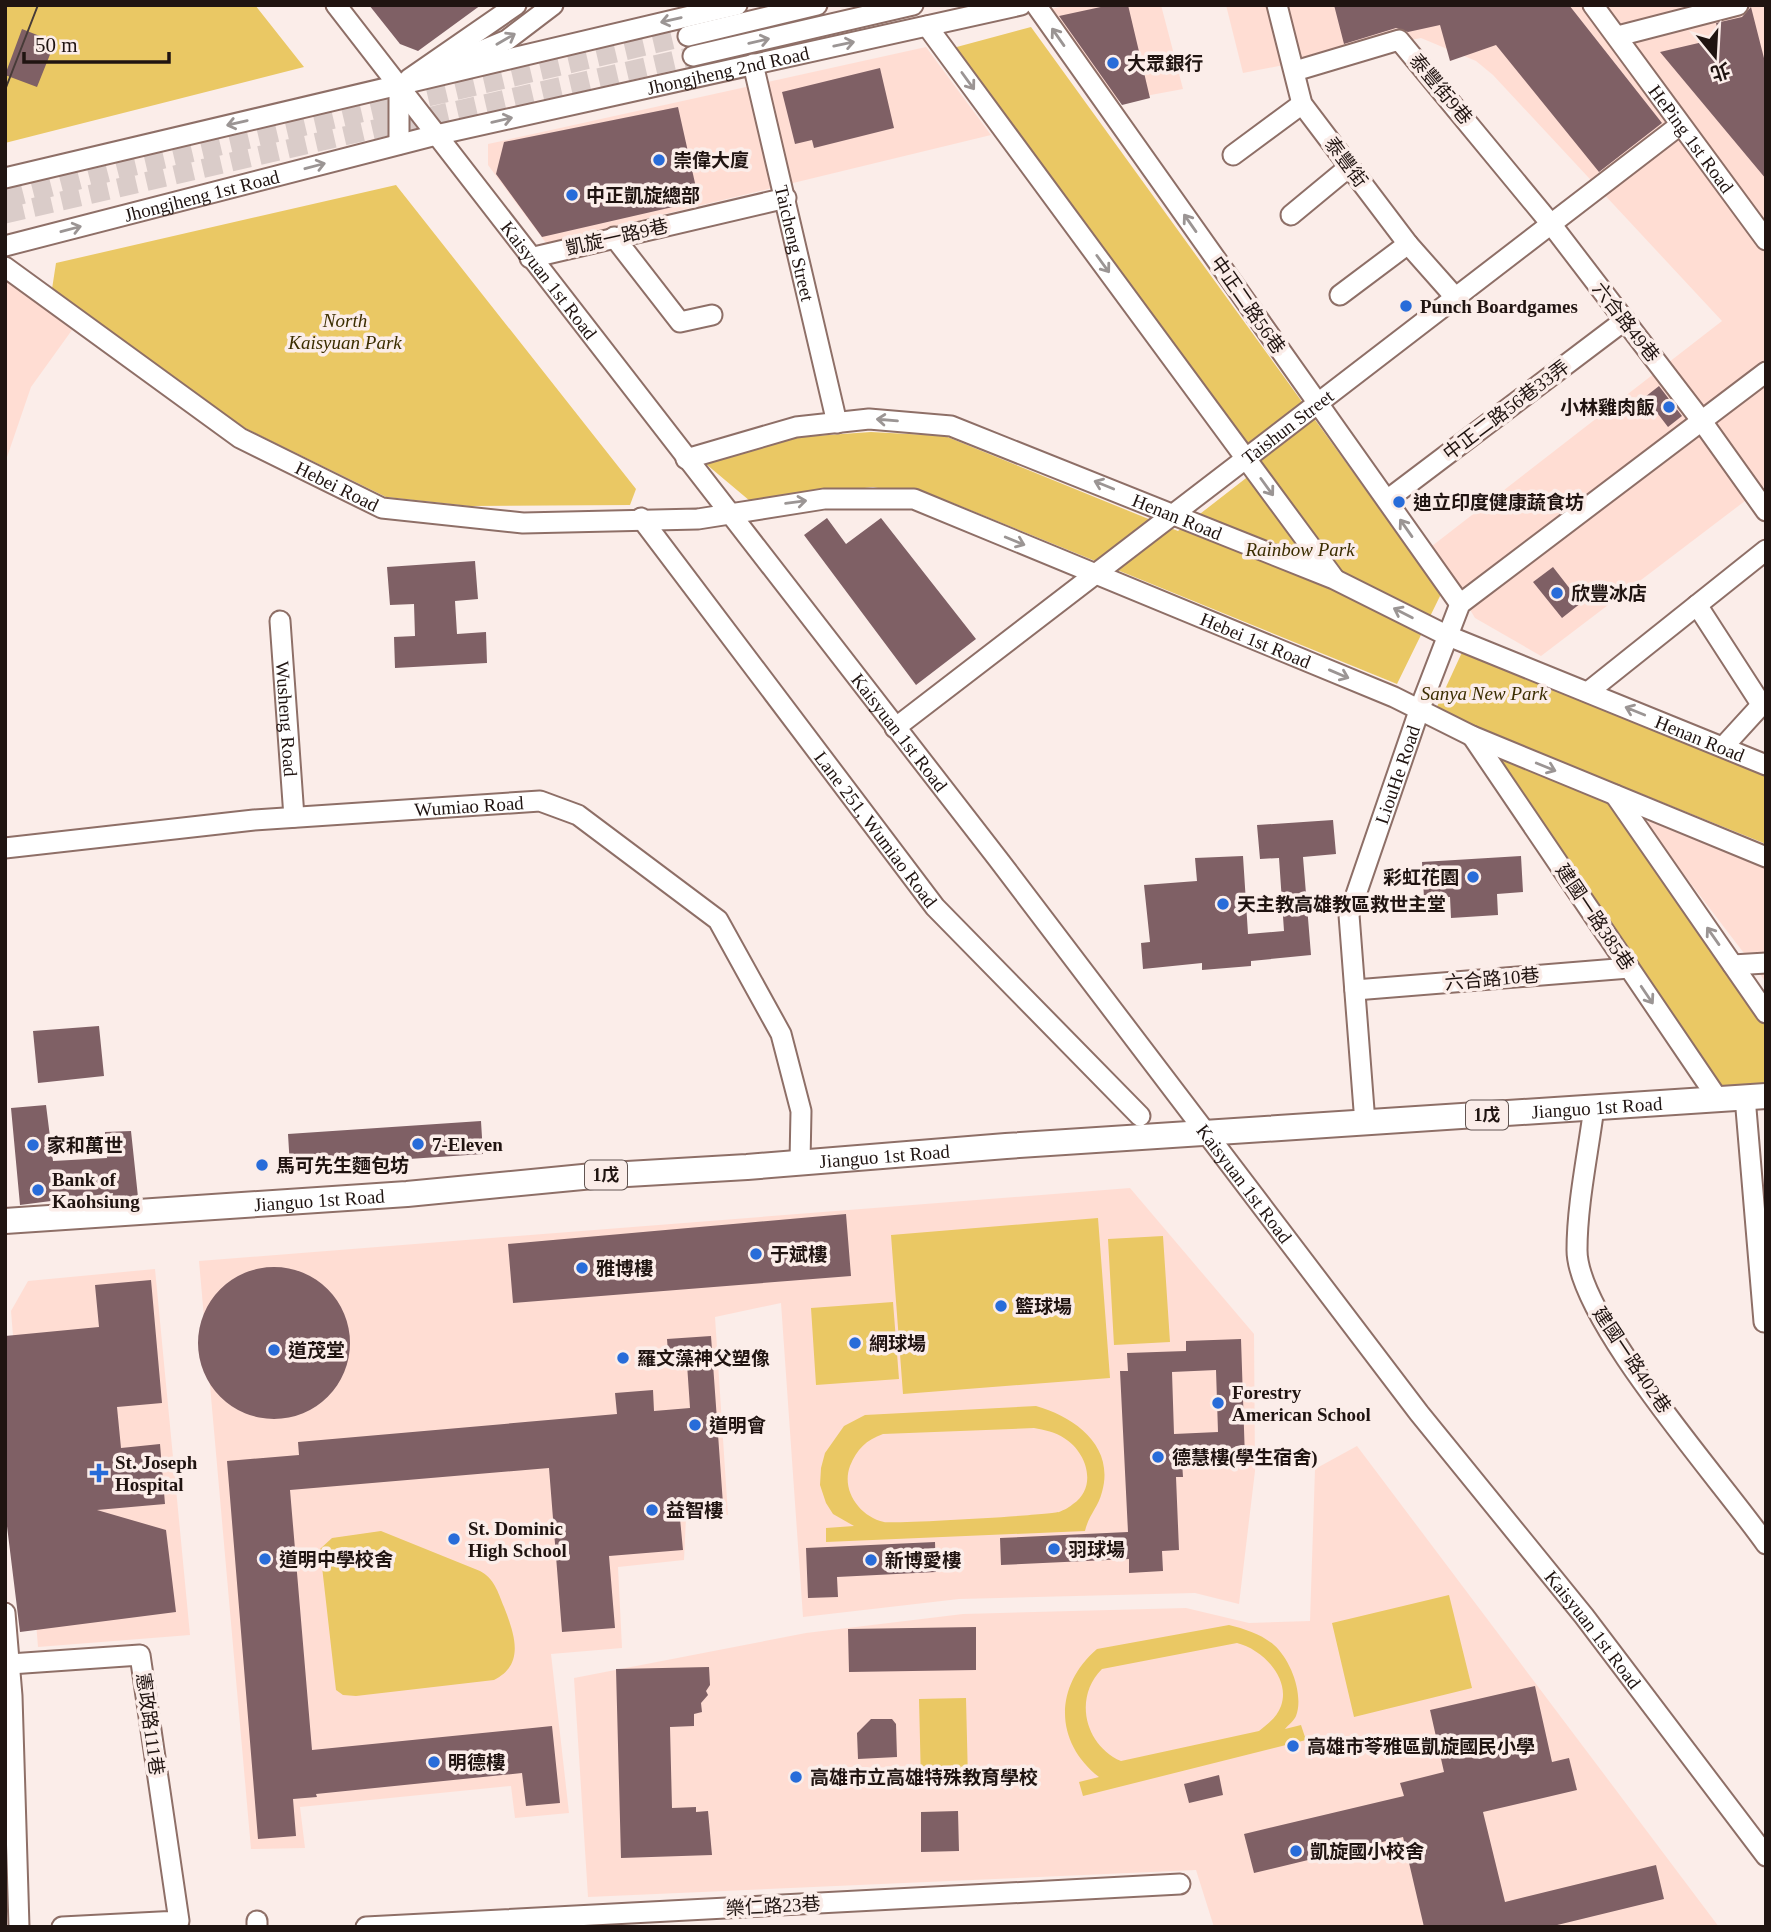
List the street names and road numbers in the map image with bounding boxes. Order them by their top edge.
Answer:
street label: Jhongjheng 2nd Road [645,42,811,98]
street label: 泰豐街9巷 [1405,49,1477,129]
street label: HePing 1st Road [1645,81,1738,197]
street label: 泰豐街 [1320,133,1372,191]
street label: Jhongjheng 1st Road [122,165,282,225]
street label: Taicheng Street [771,183,819,304]
street label: 凱旋一路9巷 [564,215,670,259]
street label: Kaisyuan 1st Road [497,217,602,344]
street label: 中正二路56巷 [1207,252,1289,358]
street label: 六合路49巷 [1588,278,1664,366]
street label: 中正二路56巷33弄 [1439,356,1573,464]
street label: Taishun Street [1238,384,1338,468]
street label: Hebei Road [292,457,383,516]
street label: Henan Road [1130,489,1226,544]
street label: Hebei 1st Road [1198,608,1314,672]
street label: Wusheng Road [272,660,302,778]
street label: Kaisyuan 1st Road [847,669,952,796]
street label: Henan Road [1652,711,1748,766]
street label: LiouHe Road [1371,722,1424,827]
street label: Lane 251, Wumiao Road [811,747,942,912]
street label: Wumiao Road [414,792,525,820]
street label: 建國一路385巷 [1552,860,1638,974]
street label: 六合路10巷 [1444,964,1540,994]
street label: Jianguo 1st Road [1531,1092,1663,1122]
road number: 1戊 [1466,1100,1508,1130]
street label: Kaisyuan 1st Road [1193,1120,1297,1247]
street label: Jianguo 1st Road [818,1140,951,1172]
road number: 1戊 [585,1160,627,1190]
street label: Jianguo 1st Road [253,1185,386,1215]
street label: 建國一路402巷 [1589,1303,1675,1417]
street label: Kaisyuan 1st Road [1541,1566,1646,1693]
street label: 憲政路111巷 [132,1671,168,1777]
street label: 樂仁路23巷 [725,1893,821,1919]

